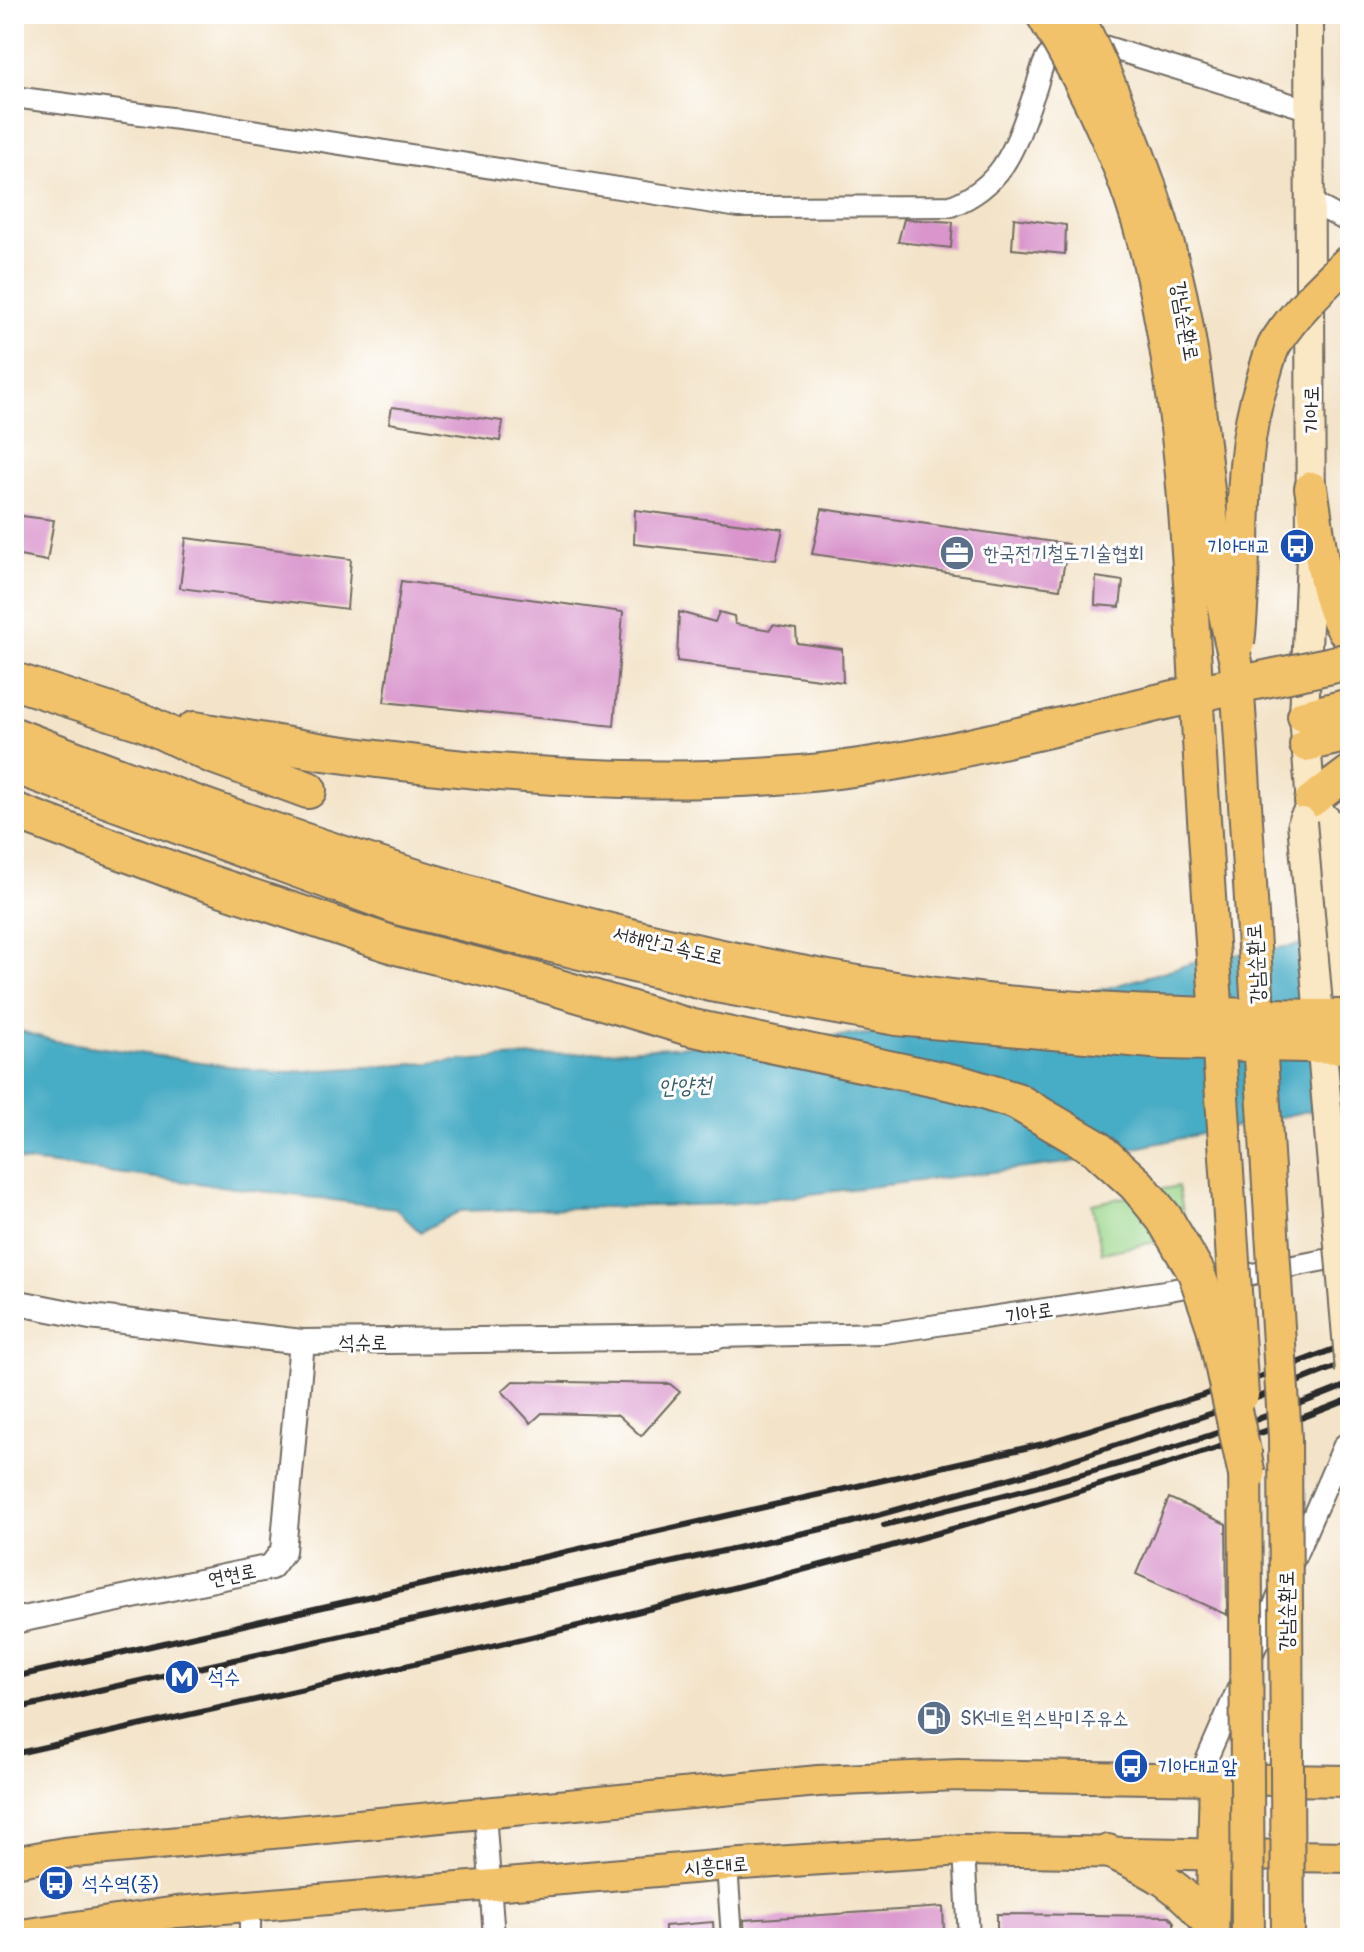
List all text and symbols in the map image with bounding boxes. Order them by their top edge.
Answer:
street label: 강남순환로 [1166,279,1204,363]
street label: 기아로 [1299,386,1324,434]
bus stop icon: 기아대교 [1278,527,1316,565]
office icon: 한국전기철도기술협회 [938,534,976,572]
place label: 기아대교 [1207,534,1271,559]
place label: 한국전기철도기술협회 [983,541,1144,566]
street label: 서해안고속도로 [610,920,726,970]
street label: 강남순환로 [1241,923,1271,1005]
water label: 안양천 [658,1071,715,1101]
street label: 기아로 [1003,1297,1055,1329]
street label: 석수로 [339,1330,387,1355]
street label: 연현로 [206,1558,258,1592]
street label: 강남순환로 [1274,1571,1299,1651]
metro station icon: 석수 [163,1658,201,1696]
place label: 석수 [208,1665,240,1690]
fuel station icon: SK네트웍스박미주유소 [915,1699,953,1737]
place label: SK네트웍스박미주유소 [960,1706,1129,1731]
bus stop icon: 기아대교앞 [1112,1747,1150,1785]
place label: 기아대교앞 [1157,1754,1237,1779]
street label: 시흥대로 [683,1851,749,1881]
bus stop icon: 석수역(중) [37,1864,75,1902]
place label: 석수역(중) [82,1871,160,1896]

